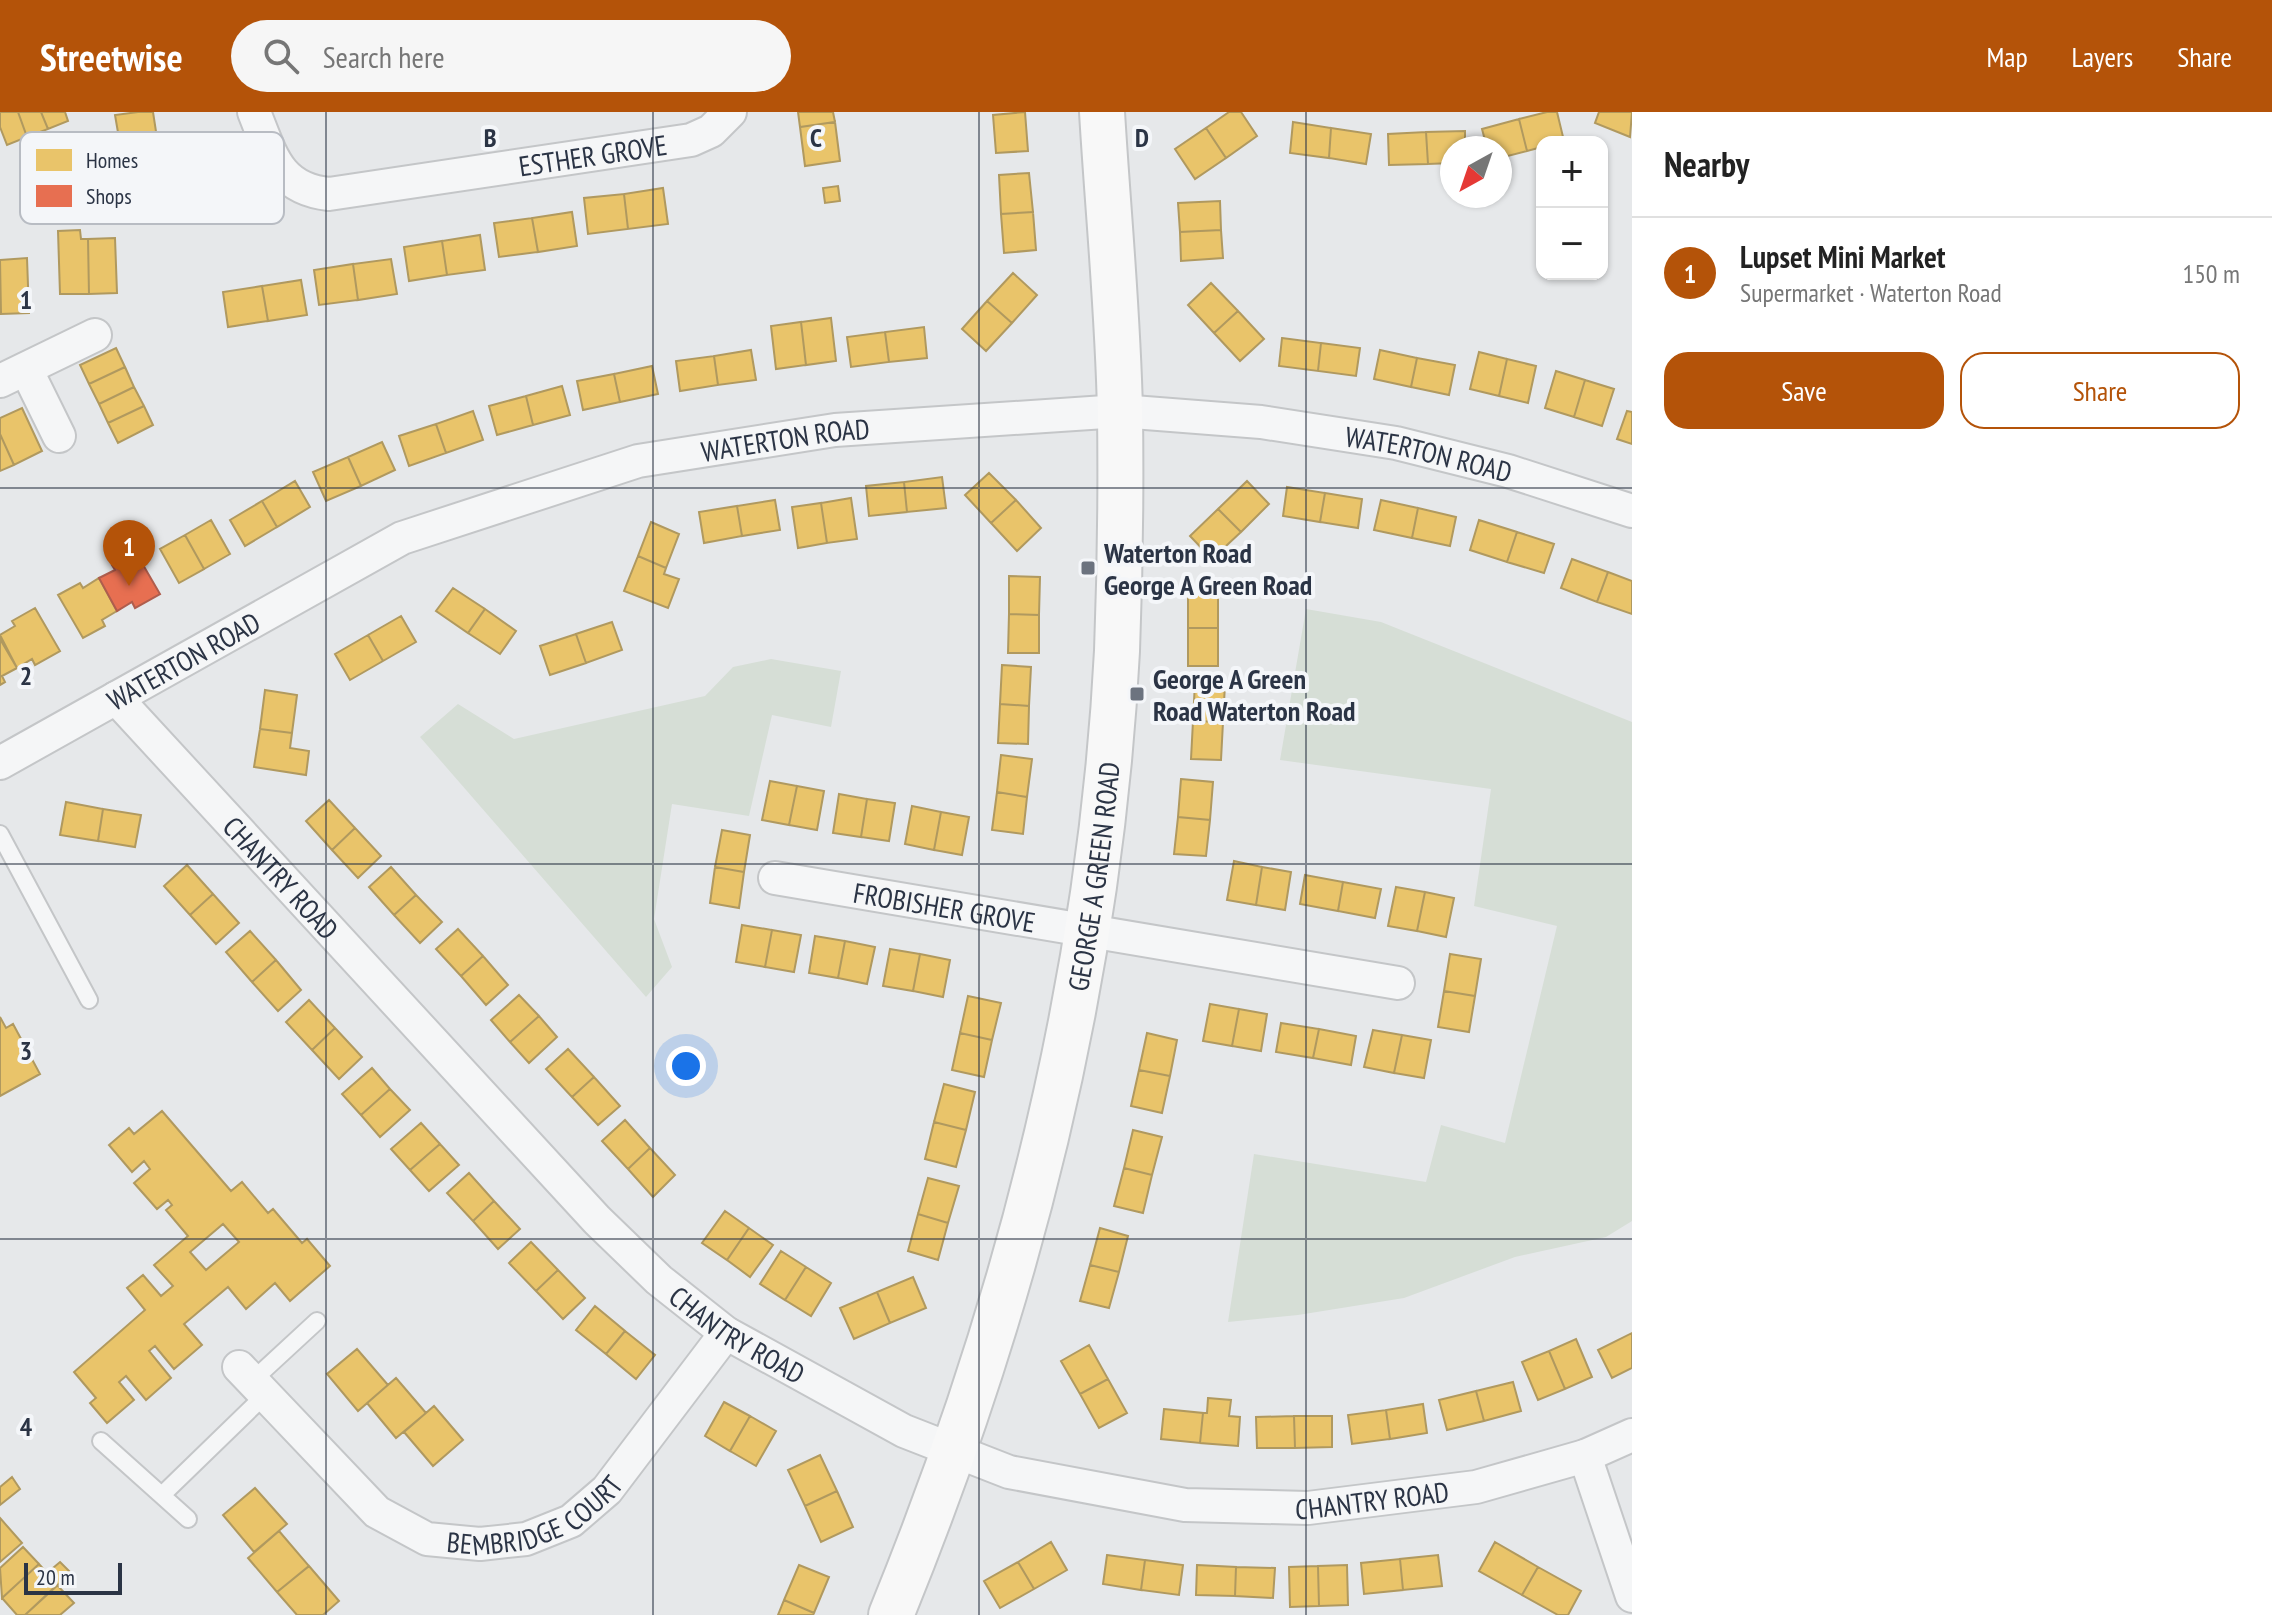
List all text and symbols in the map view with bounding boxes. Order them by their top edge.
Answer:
search box [231,20,791,92]
text: Streetwise [40,32,183,81]
icon: search [259,34,303,78]
text: Search here [323,37,445,76]
text: Map [1986,38,2028,75]
text: Layers [2072,38,2133,75]
text: Share [2177,38,2232,75]
text: B [484,121,497,154]
text: C [810,121,822,154]
text: D [1135,121,1149,154]
street label: ESTHER GROVE [516,125,669,184]
legend [20,132,284,224]
north arrow [1440,136,1512,208]
map controls [1536,136,1608,280]
button: + [1536,136,1608,208]
text: Nearby [1664,142,1749,186]
text: Homes [86,146,138,174]
text: Shops [86,182,132,210]
button: − [1536,208,1608,280]
text: Lupset Mini Market [1740,237,1946,276]
text: 1 [1684,257,1696,290]
text: 150 m [2182,257,2240,290]
text: Supermarket · Waterton Road [1740,276,2002,309]
text: 1 [20,283,32,316]
button: Save [1664,352,1944,429]
button: Share [1960,352,2240,429]
street label: WATERTON ROAD [699,409,871,469]
street label: WATERTON ROAD [1343,417,1516,490]
pin: 1 [103,520,155,586]
place label: Waterton Road George A Green Road [1103,534,1312,603]
marker: Waterton Road George A Green Road [1079,559,1097,577]
street label: WATERTON ROAD [100,603,266,718]
text: 2 [20,659,32,692]
place label: George A Green Road Waterton Road [1153,660,1356,729]
marker: George A Green Road Waterton Road [1128,685,1146,703]
street label: GEORGE A GREEN ROAD [1059,760,1127,994]
street label: CHANTRY ROAD [215,808,347,947]
street label: FROBISHER GROVE [851,873,1038,940]
text: 3 [20,1034,32,1067]
your location [666,1046,706,1086]
street label: CHANTRY ROAD [662,1277,812,1391]
text: 4 [20,1410,33,1443]
street label: BEMBRIDGE COURT [445,1467,631,1563]
street label: CHANTRY ROAD [1295,1472,1451,1527]
scale bar [24,1559,122,1595]
text: 20 m [36,1563,75,1591]

